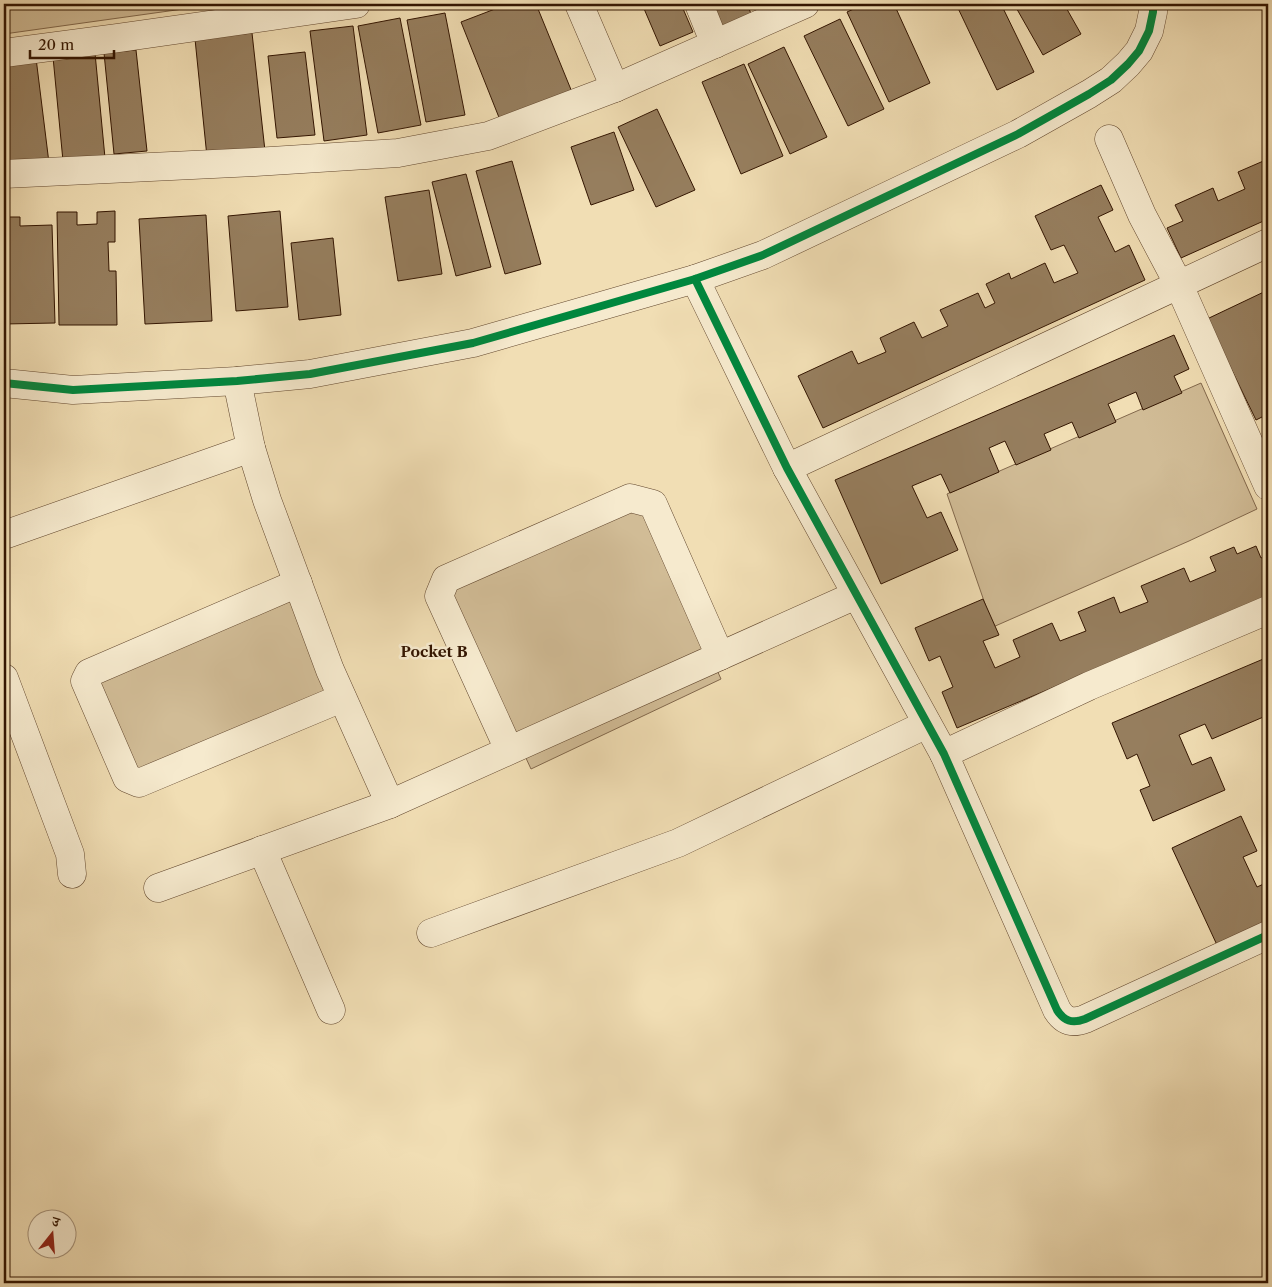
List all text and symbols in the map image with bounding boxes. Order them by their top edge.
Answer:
scale bar [30,28,114,60]
text: 20 m [38,35,74,54]
district label: Pocket B [400,642,468,661]
north arrow [28,1210,78,1260]
text: उ [49,1212,63,1231]

